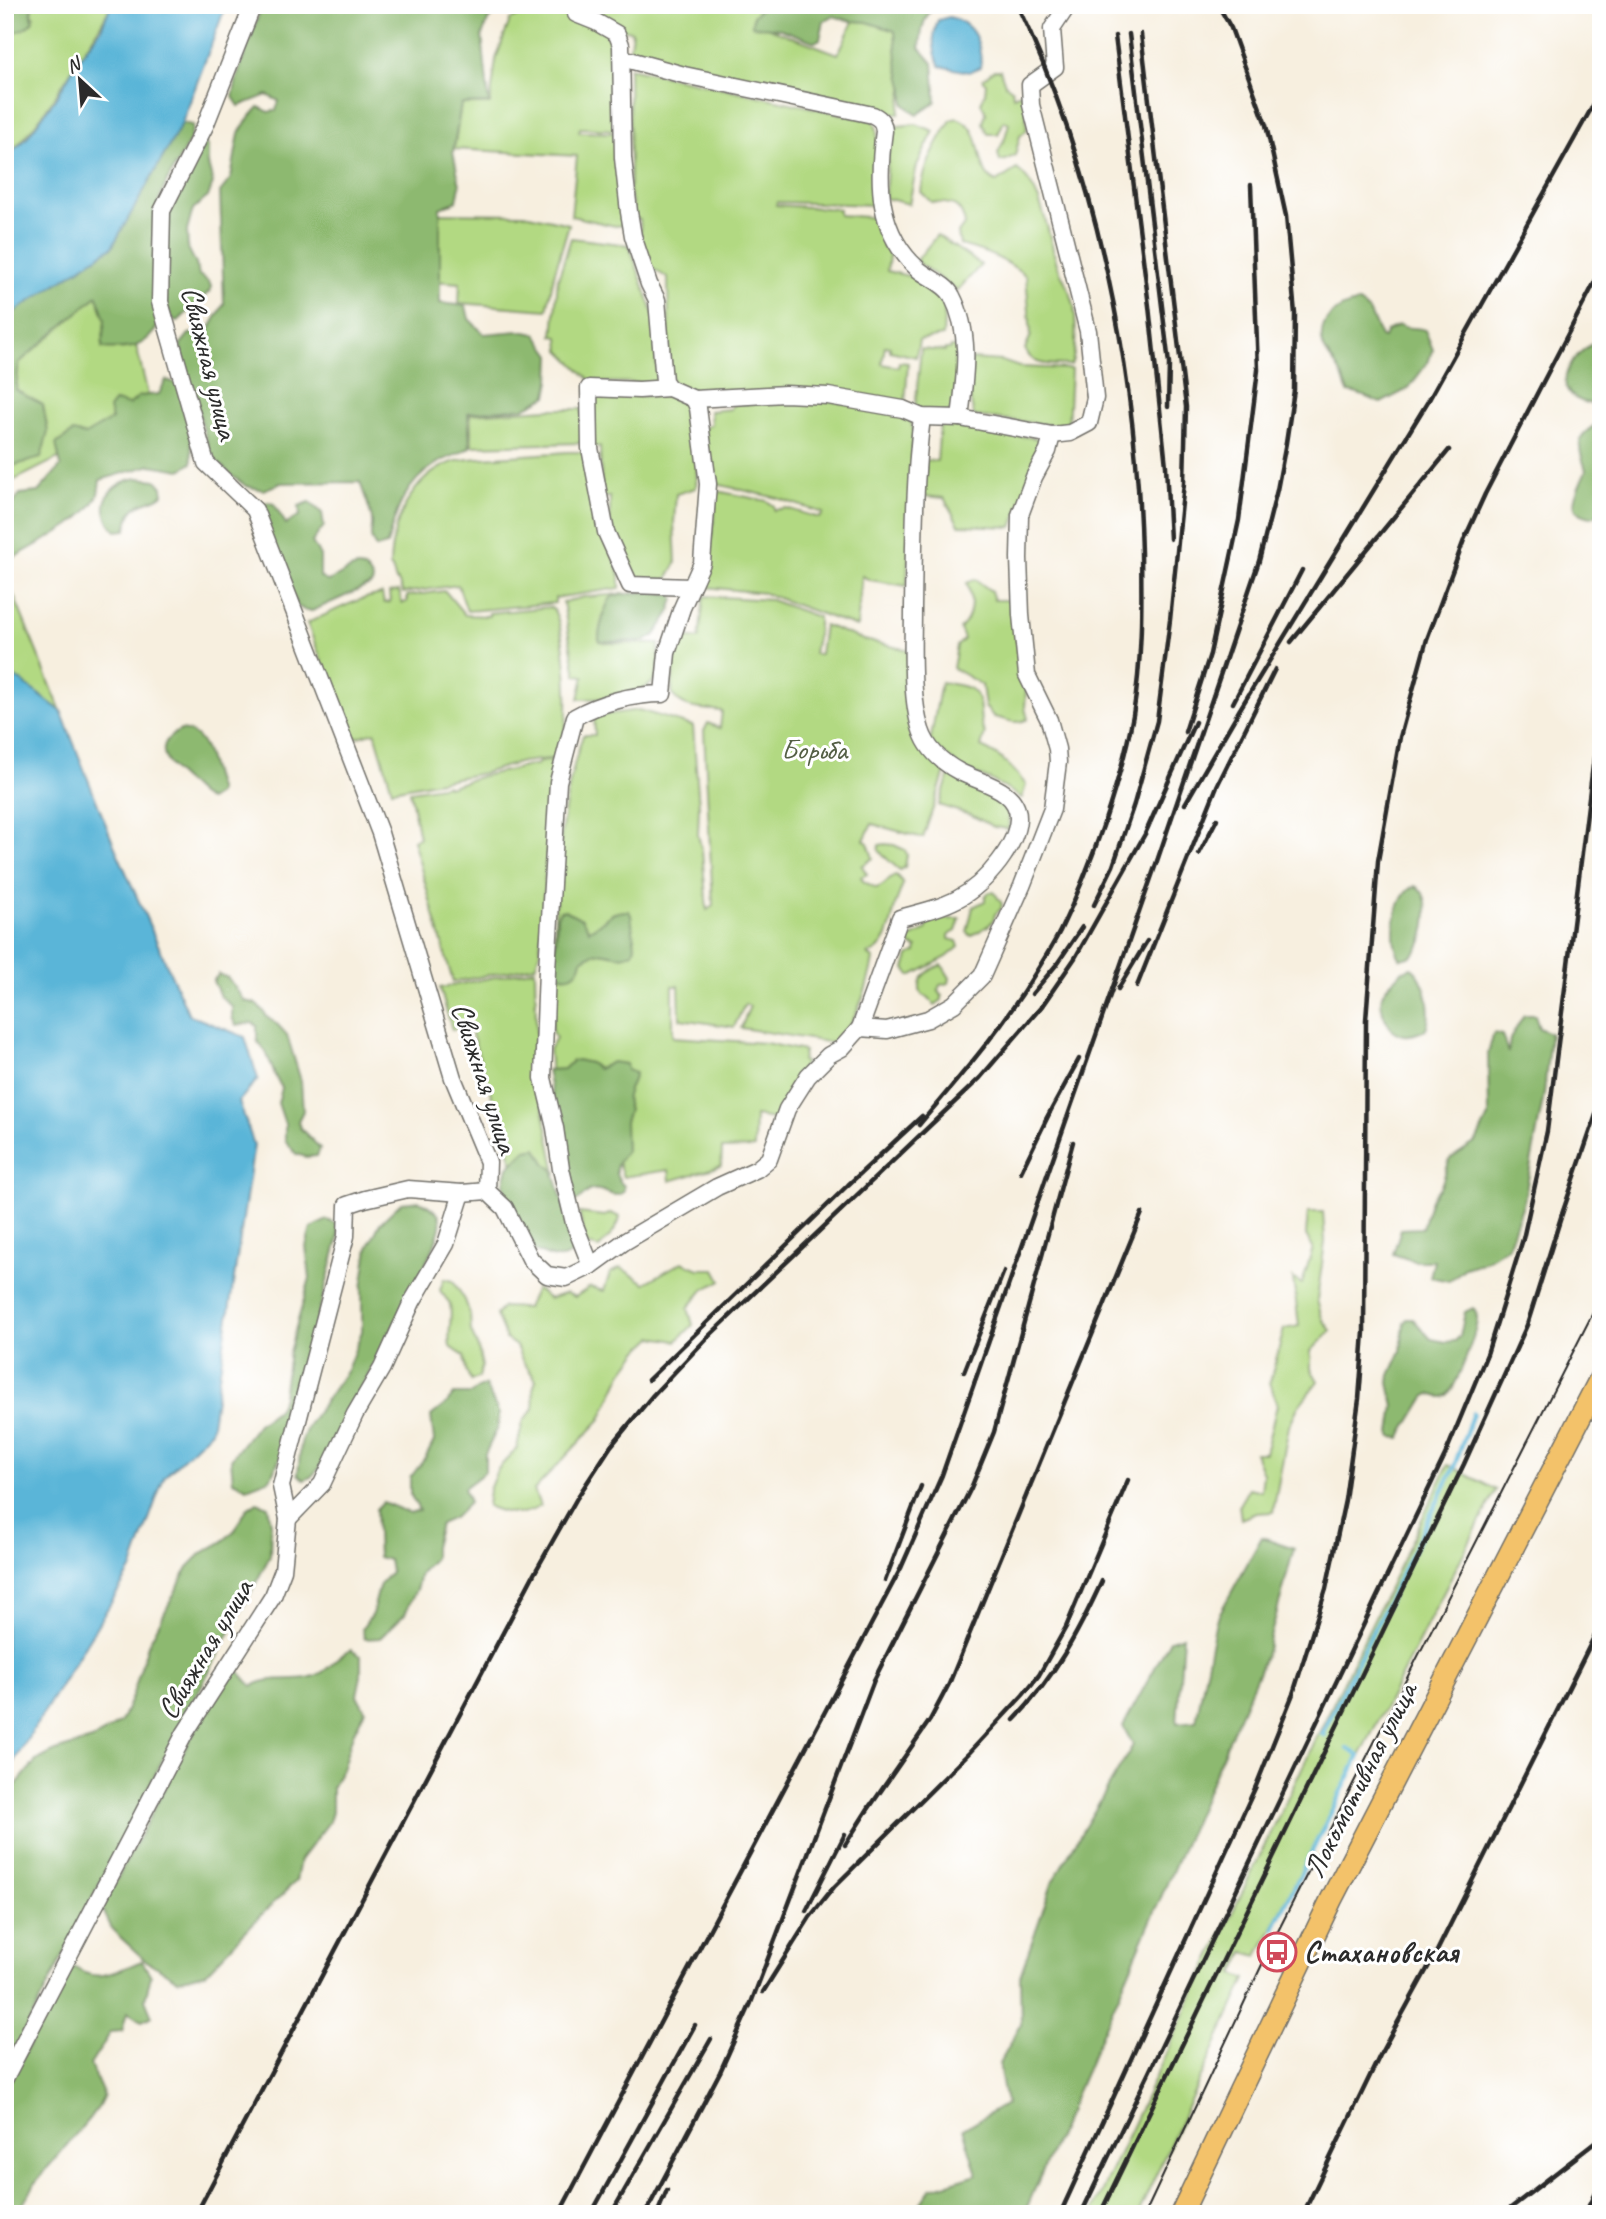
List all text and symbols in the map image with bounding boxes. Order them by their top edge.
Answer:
north arrow [46,46,116,116]
text: N [62,51,86,79]
street label: Свияжная улица [173,283,248,445]
park label: Борьба [781,730,849,768]
street label: Свияжная улица [443,998,528,1160]
street label: Свияжная улица [148,1571,263,1726]
street label: Локомотивная улица [1295,1674,1427,1884]
bus stop icon: Стахановская [1256,1931,1298,1973]
place label: Стахановская [1304,1933,1460,1971]

